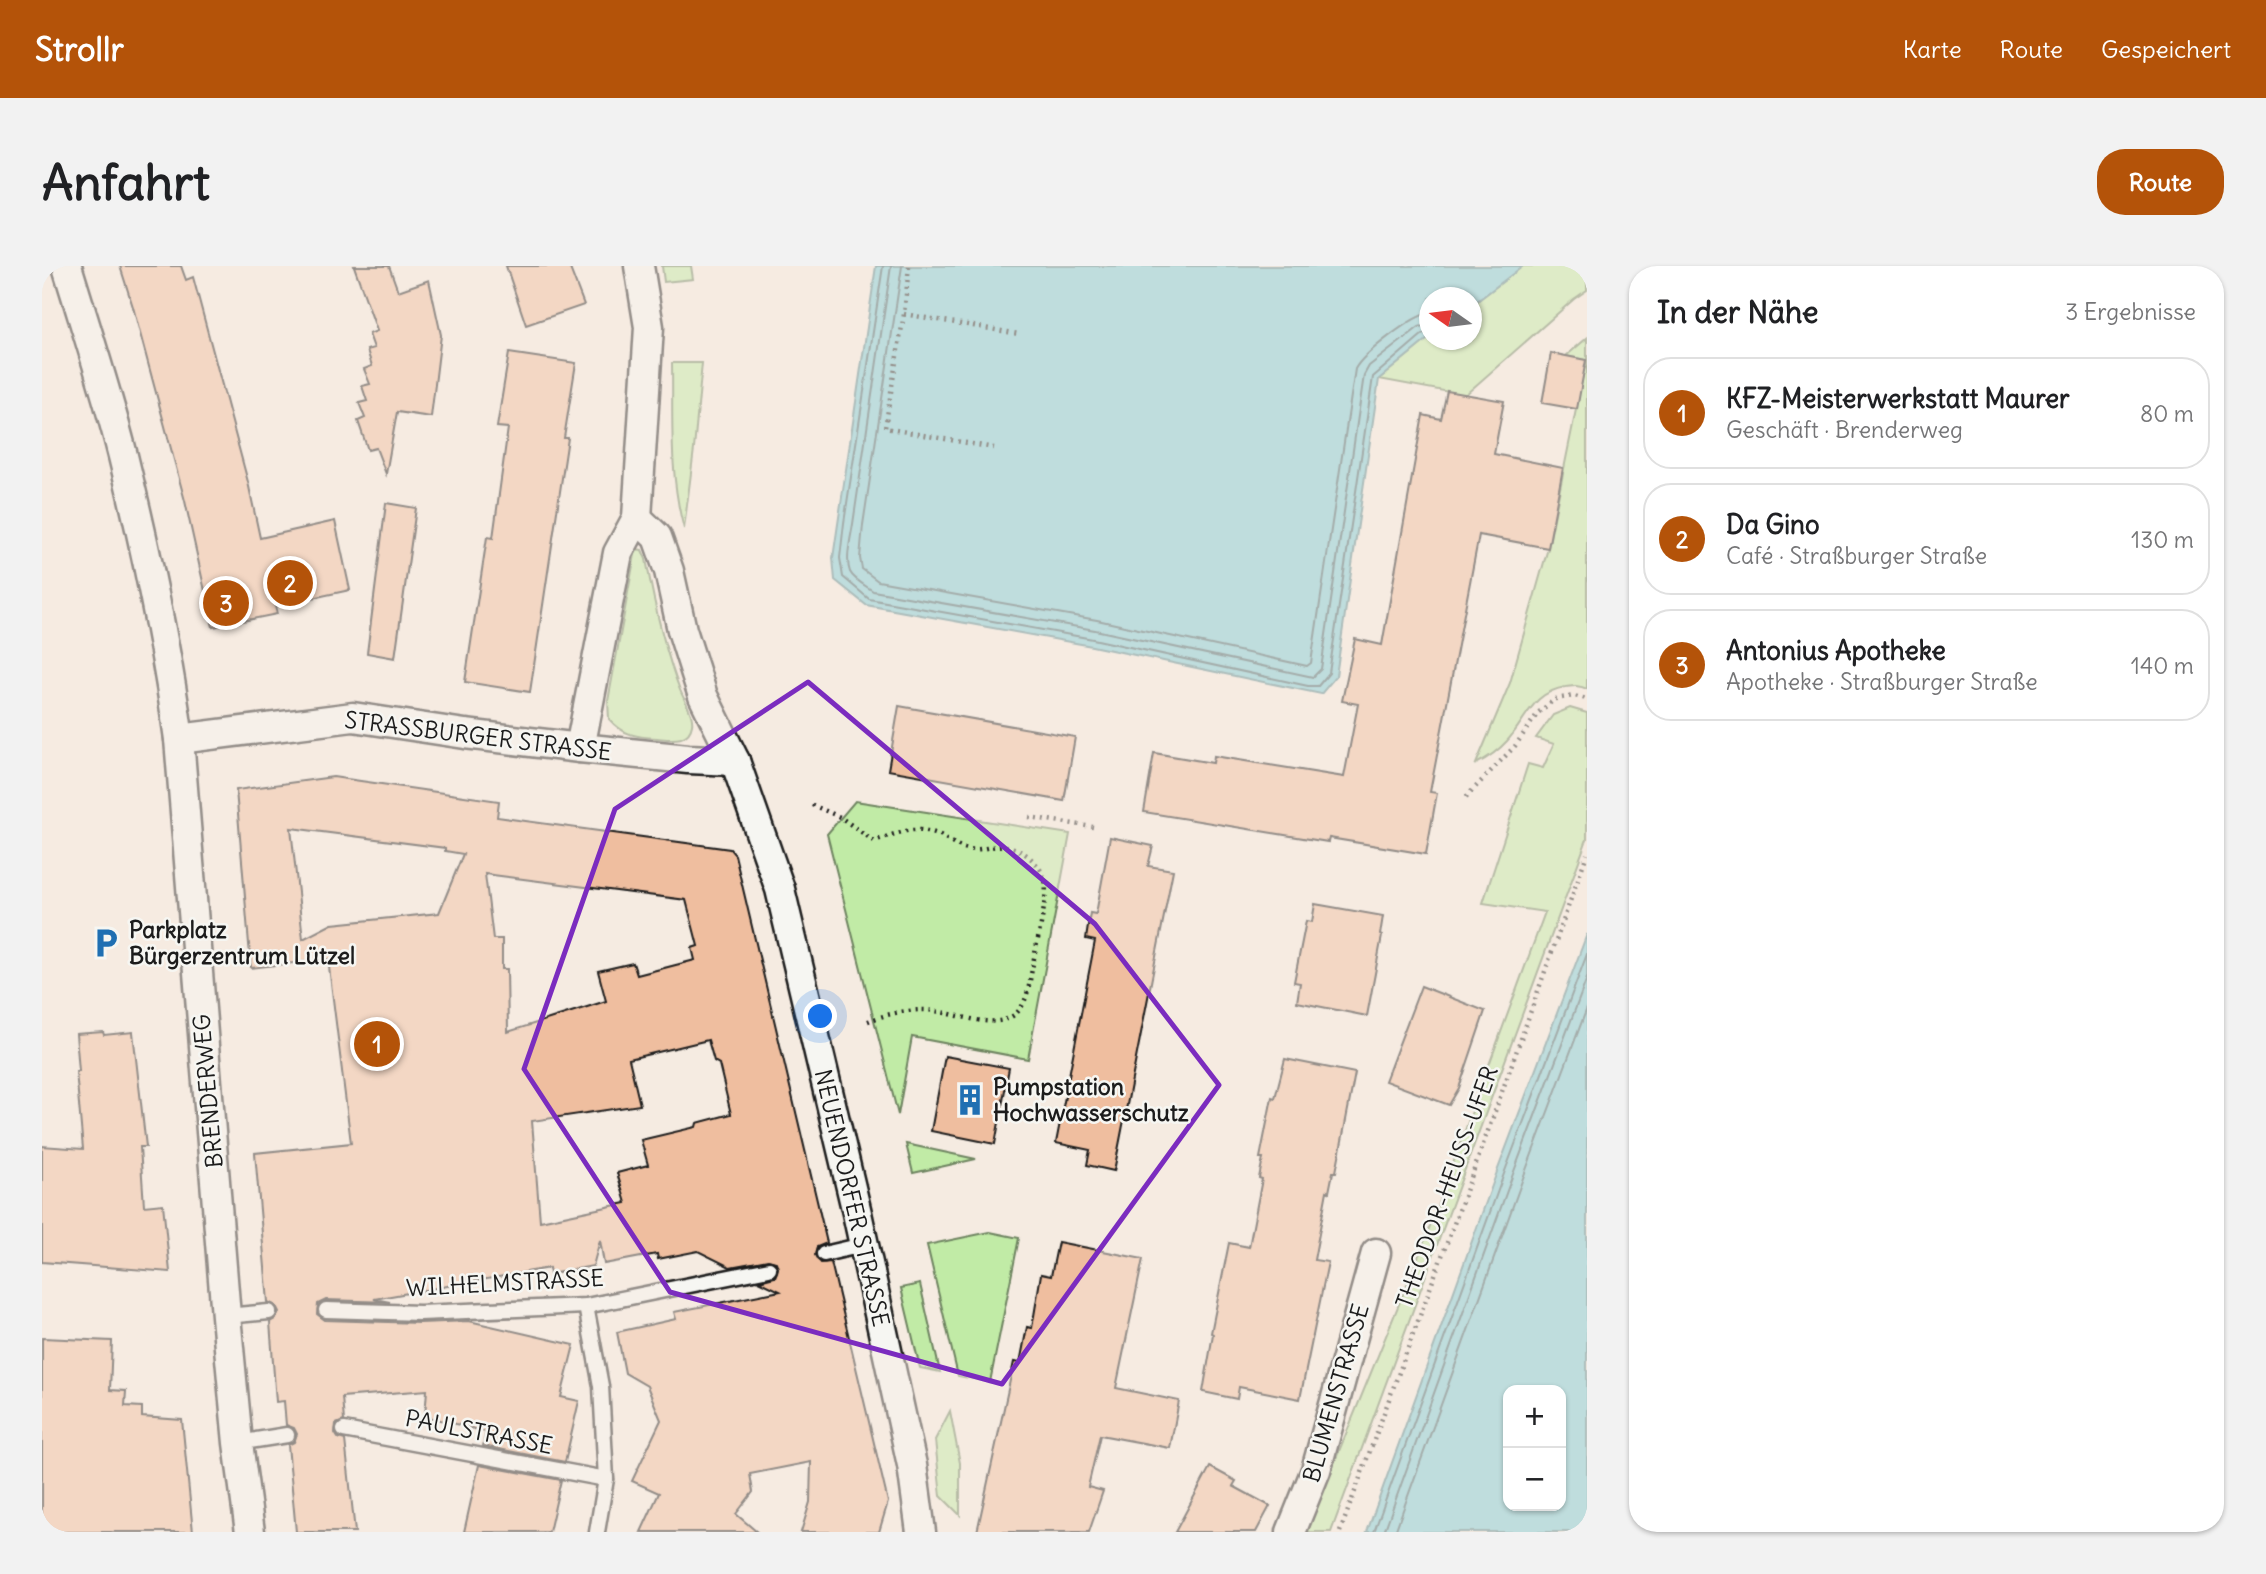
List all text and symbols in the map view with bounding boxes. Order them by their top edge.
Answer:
text: Strollr [35,28,124,70]
text: Karte [1903,34,1962,64]
text: Route [2000,34,2063,64]
text: Gespeichert [2101,34,2231,64]
button: Route [2097,149,2224,215]
text: Anfahrt [42,152,210,213]
north arrow [1419,287,1482,350]
text: In der Nähe [1657,293,1819,331]
text: 3 Ergebnisse [2065,297,2196,326]
text: KFZ-Meisterwerkstatt Maurer [1726,382,2070,415]
text: 1 [1677,399,1687,428]
text: 80 m [2140,399,2194,428]
text: Geschäft · Brenderweg [1726,415,1963,444]
text: Da Gino [1726,508,1820,541]
text: 2 [1676,525,1688,554]
text: 130 m [2131,525,2194,554]
text: Café · Straßburger Straße [1726,541,1987,570]
pin: 2 [267,557,313,609]
pin: 3 [203,577,249,629]
text: Antonius Apotheke [1726,634,1946,667]
text: 3 [1675,651,1689,680]
text: 140 m [2131,651,2194,680]
text: Apotheke · Straßburger Straße [1726,667,2038,696]
street label: STRASSBURGER STRASSE [343,705,613,766]
place label: Parkplatz Bürgerzentrum Lützel [129,915,355,970]
parking icon: Parkplatz Bürgerzentrum Lützel [89,926,123,960]
your location [803,999,837,1033]
street label: BRENDERWEG [186,1013,229,1169]
pin: 1 [354,1018,400,1070]
street label: THEODOR-HEUSS-UFER [1389,1062,1504,1312]
street label: NEUENDORFER STRASSE [809,1066,896,1329]
place label: Pumpstation Hochwasserschutz [993,1072,1189,1127]
building icon: Pumpstation Hochwasserschutz [953,1083,987,1117]
street label: WILHELMSTRASSE [405,1263,605,1302]
street label: BLUMENSTRASSE [1296,1300,1375,1485]
map controls [1503,1385,1566,1511]
button: + [1503,1385,1566,1448]
street label: PAULSTRASSE [403,1403,555,1460]
button: − [1503,1448,1566,1511]

